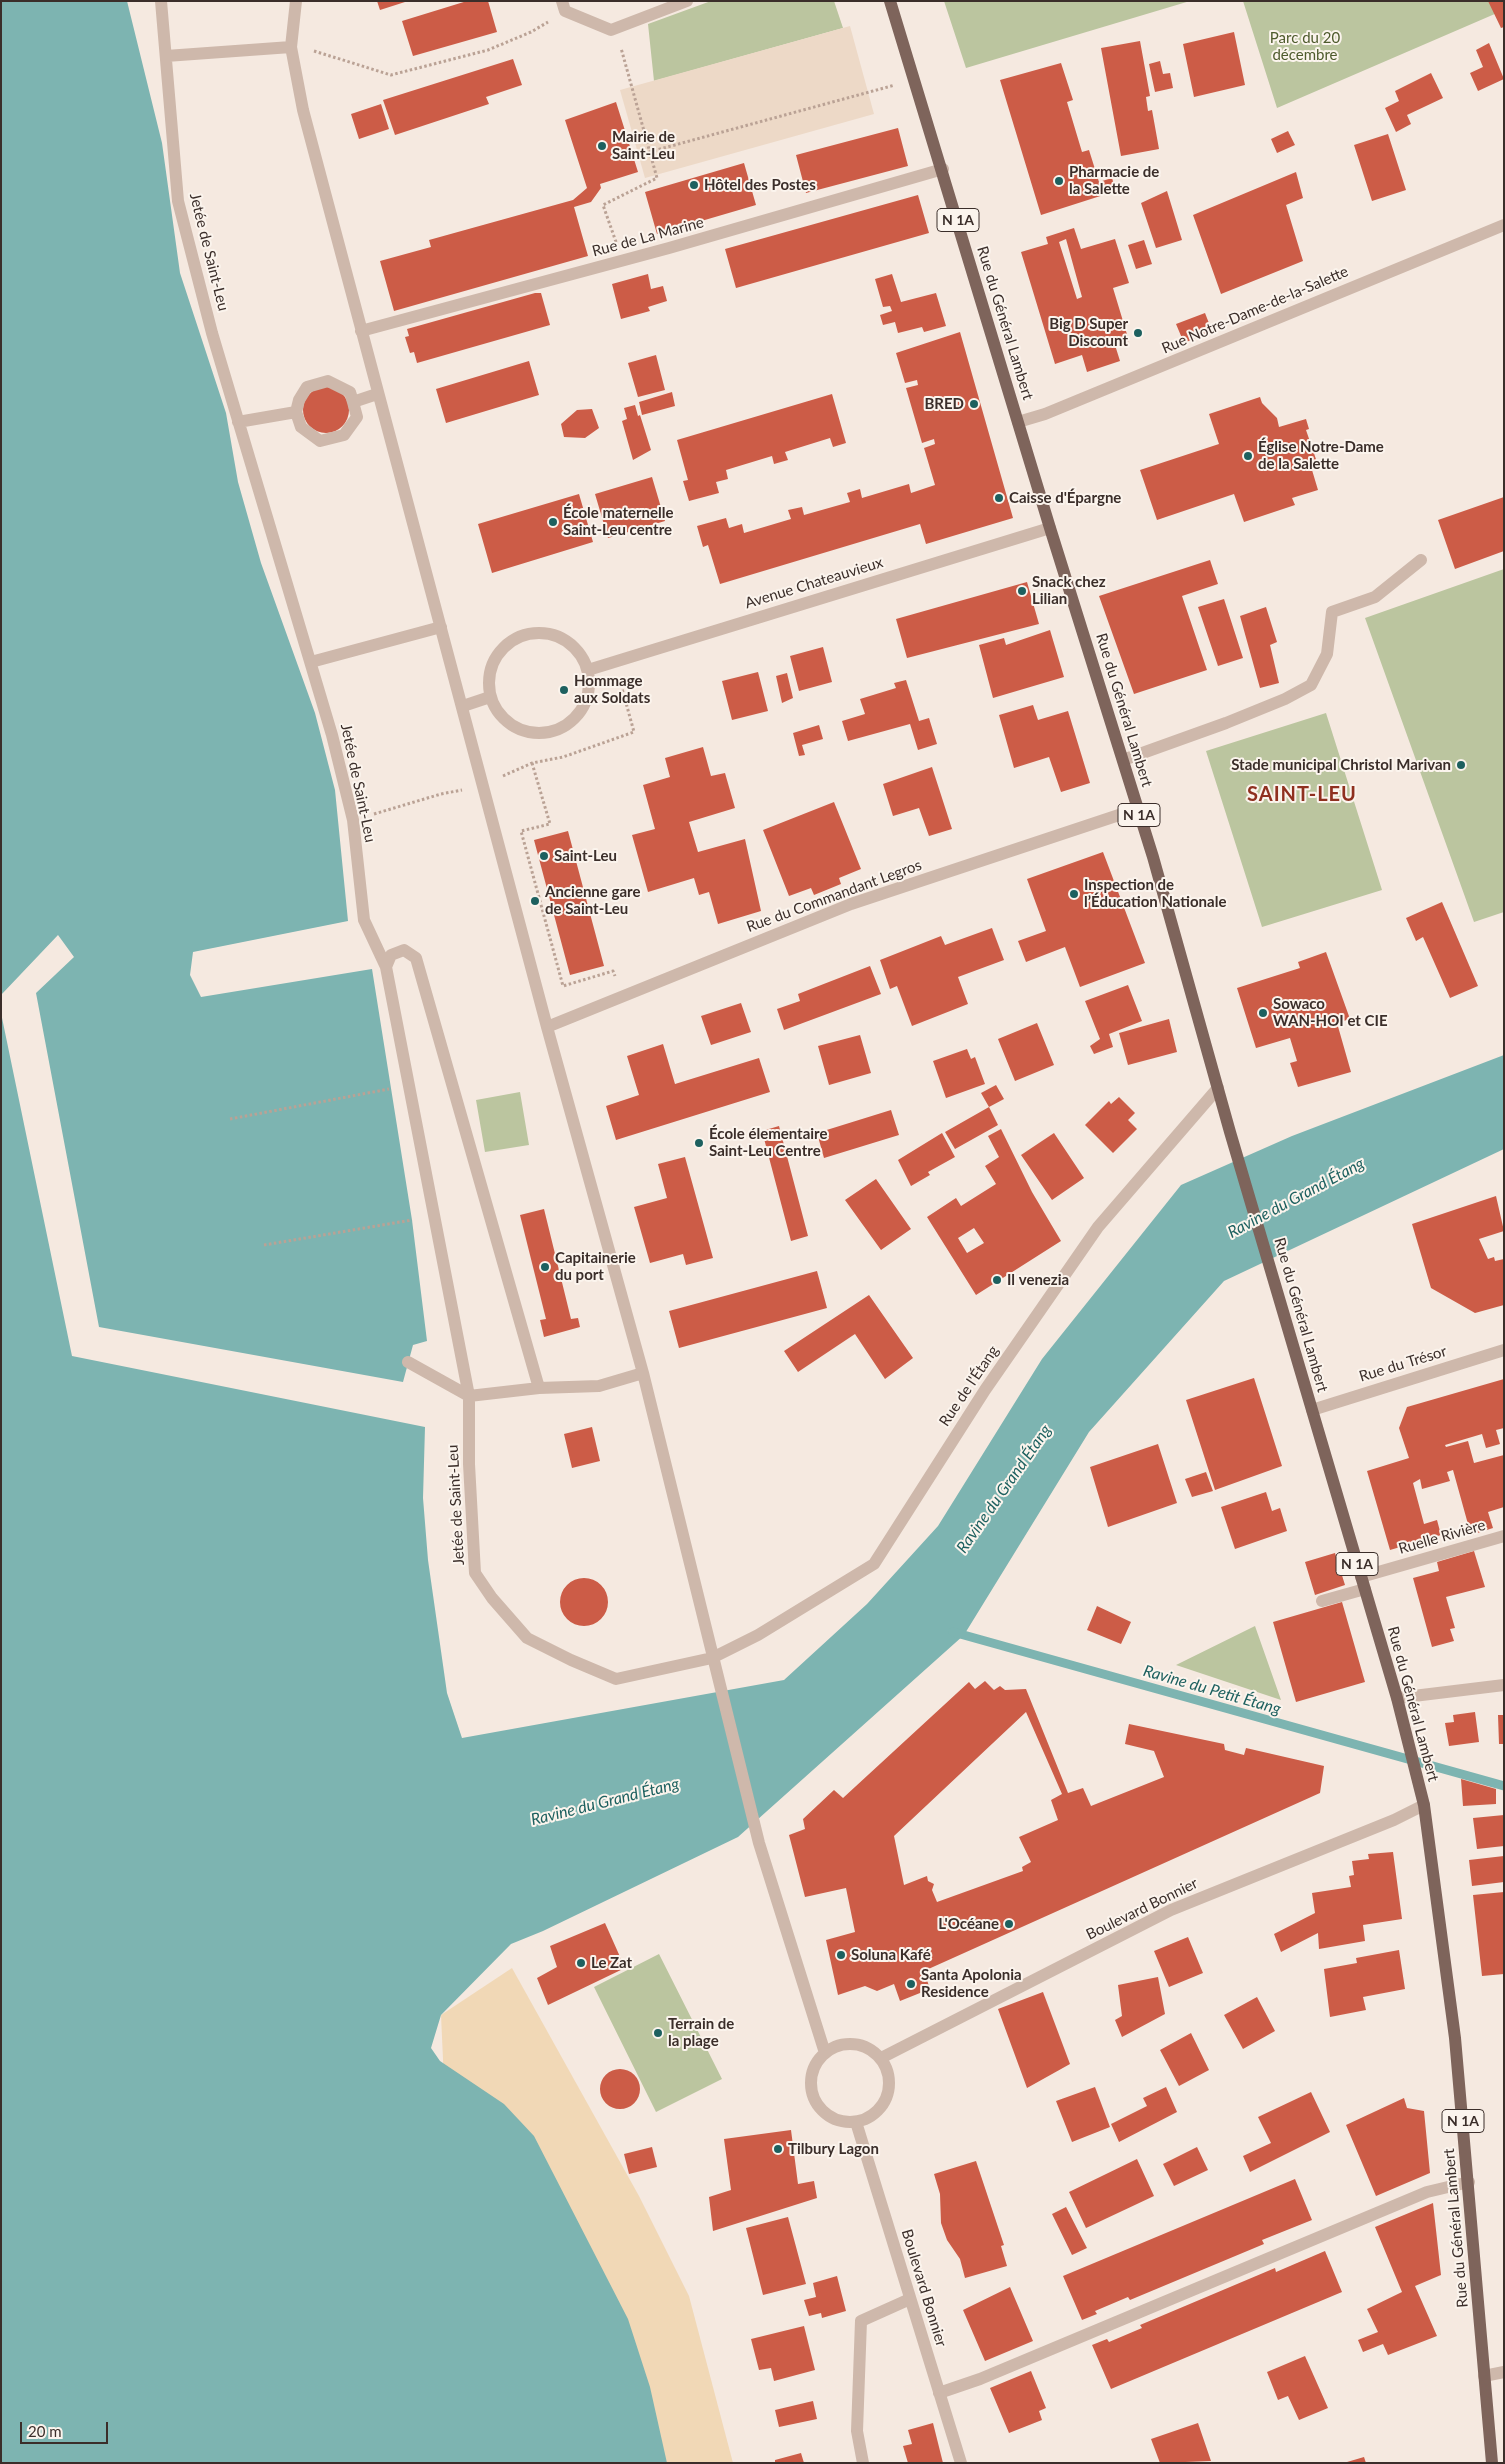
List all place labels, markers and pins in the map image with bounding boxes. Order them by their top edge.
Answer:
place label: Mairie de Saint-Leu [612,128,675,163]
marker: Mairie de Saint-Leu [596,140,608,152]
place label: Pharmacie de la Salette [1069,163,1159,198]
marker: Pharmacie de la Salette [1053,175,1065,187]
place label: Hôtel des Postes [704,176,816,194]
marker: Hôtel des Postes [688,179,700,191]
place label: Big D Super Discount [1049,315,1128,350]
marker: Big D Super Discount [1132,327,1144,339]
place label: BRED [924,395,964,413]
marker: BRED [968,398,980,410]
place label: Église Notre-Dame de la Salette [1258,438,1384,473]
marker: Église Notre-Dame de la Salette [1242,450,1254,462]
place label: Caisse d'Épargne [1009,489,1121,507]
marker: Caisse d'Épargne [993,492,1005,504]
place label: École maternelle Saint-Leu centre [563,504,674,539]
marker: École maternelle Saint-Leu centre [547,516,559,528]
place label: Snack chez Lilian [1032,573,1106,608]
marker: Snack chez Lilian [1016,585,1028,597]
place label: Hommage aux Soldats [574,672,650,707]
marker: Hommage aux Soldats [558,684,570,696]
place label: Stade municipal Christol Marivan [1231,756,1451,774]
marker: Stade municipal Christol Marivan [1455,759,1467,771]
place label: Saint-Leu [554,847,617,865]
marker: Saint-Leu [538,850,550,862]
place label: Inspection de l’Éducation Nationale [1084,876,1226,911]
place label: Ancienne gare de Saint-Leu [545,883,640,918]
marker: Inspection de l’Éducation Nationale [1068,888,1080,900]
marker: Ancienne gare de Saint-Leu [529,895,541,907]
place label: Sowaco WAN-HOI et CIE [1273,995,1388,1030]
marker: Sowaco WAN-HOI et CIE [1257,1007,1269,1019]
place label: École élementaire Saint-Leu Centre [709,1125,827,1160]
marker: École élementaire Saint-Leu Centre [693,1137,705,1149]
place label: Capitainerie du port [555,1249,636,1284]
marker: Capitainerie du port [539,1261,551,1273]
place label: Il venezia [1007,1271,1069,1289]
marker: Il venezia [991,1274,1003,1286]
place label: L'Océane [938,1915,999,1933]
marker: L'Océane [1003,1918,1015,1930]
place label: Soluna Kafé [851,1946,931,1964]
marker: Soluna Kafé [835,1949,847,1961]
place label: Le Zat [591,1954,632,1972]
marker: Le Zat [575,1957,587,1969]
place label: Santa Apolonia Residence [921,1966,1022,2001]
marker: Santa Apolonia Residence [905,1978,917,1990]
place label: Terrain de la plage [668,2015,734,2050]
marker: Terrain de la plage [652,2027,664,2039]
place label: Tilbury Lagon [788,2140,879,2158]
marker: Tilbury Lagon [772,2143,784,2155]

